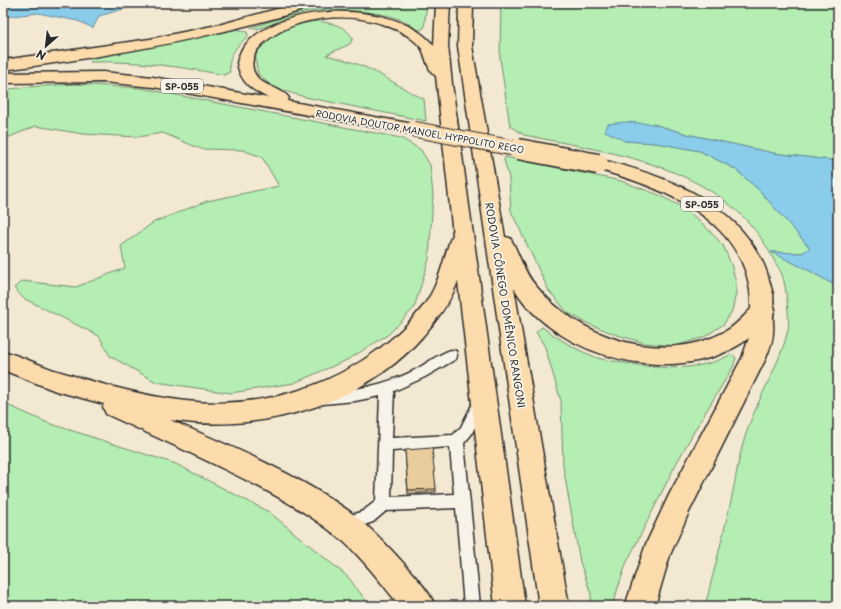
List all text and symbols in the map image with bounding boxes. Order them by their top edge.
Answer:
north arrow [26,26,66,66]
text: N [33,46,49,65]
road number: SP-055 [161,79,203,93]
street label: RODOVIA DOUTOR MANOEL HYPPOLITO REGO [315,106,525,156]
road number: SP-055 [681,197,723,211]
street label: RODOVIA CÔNEGO DOMÊNICO RANGONI [482,201,530,409]

